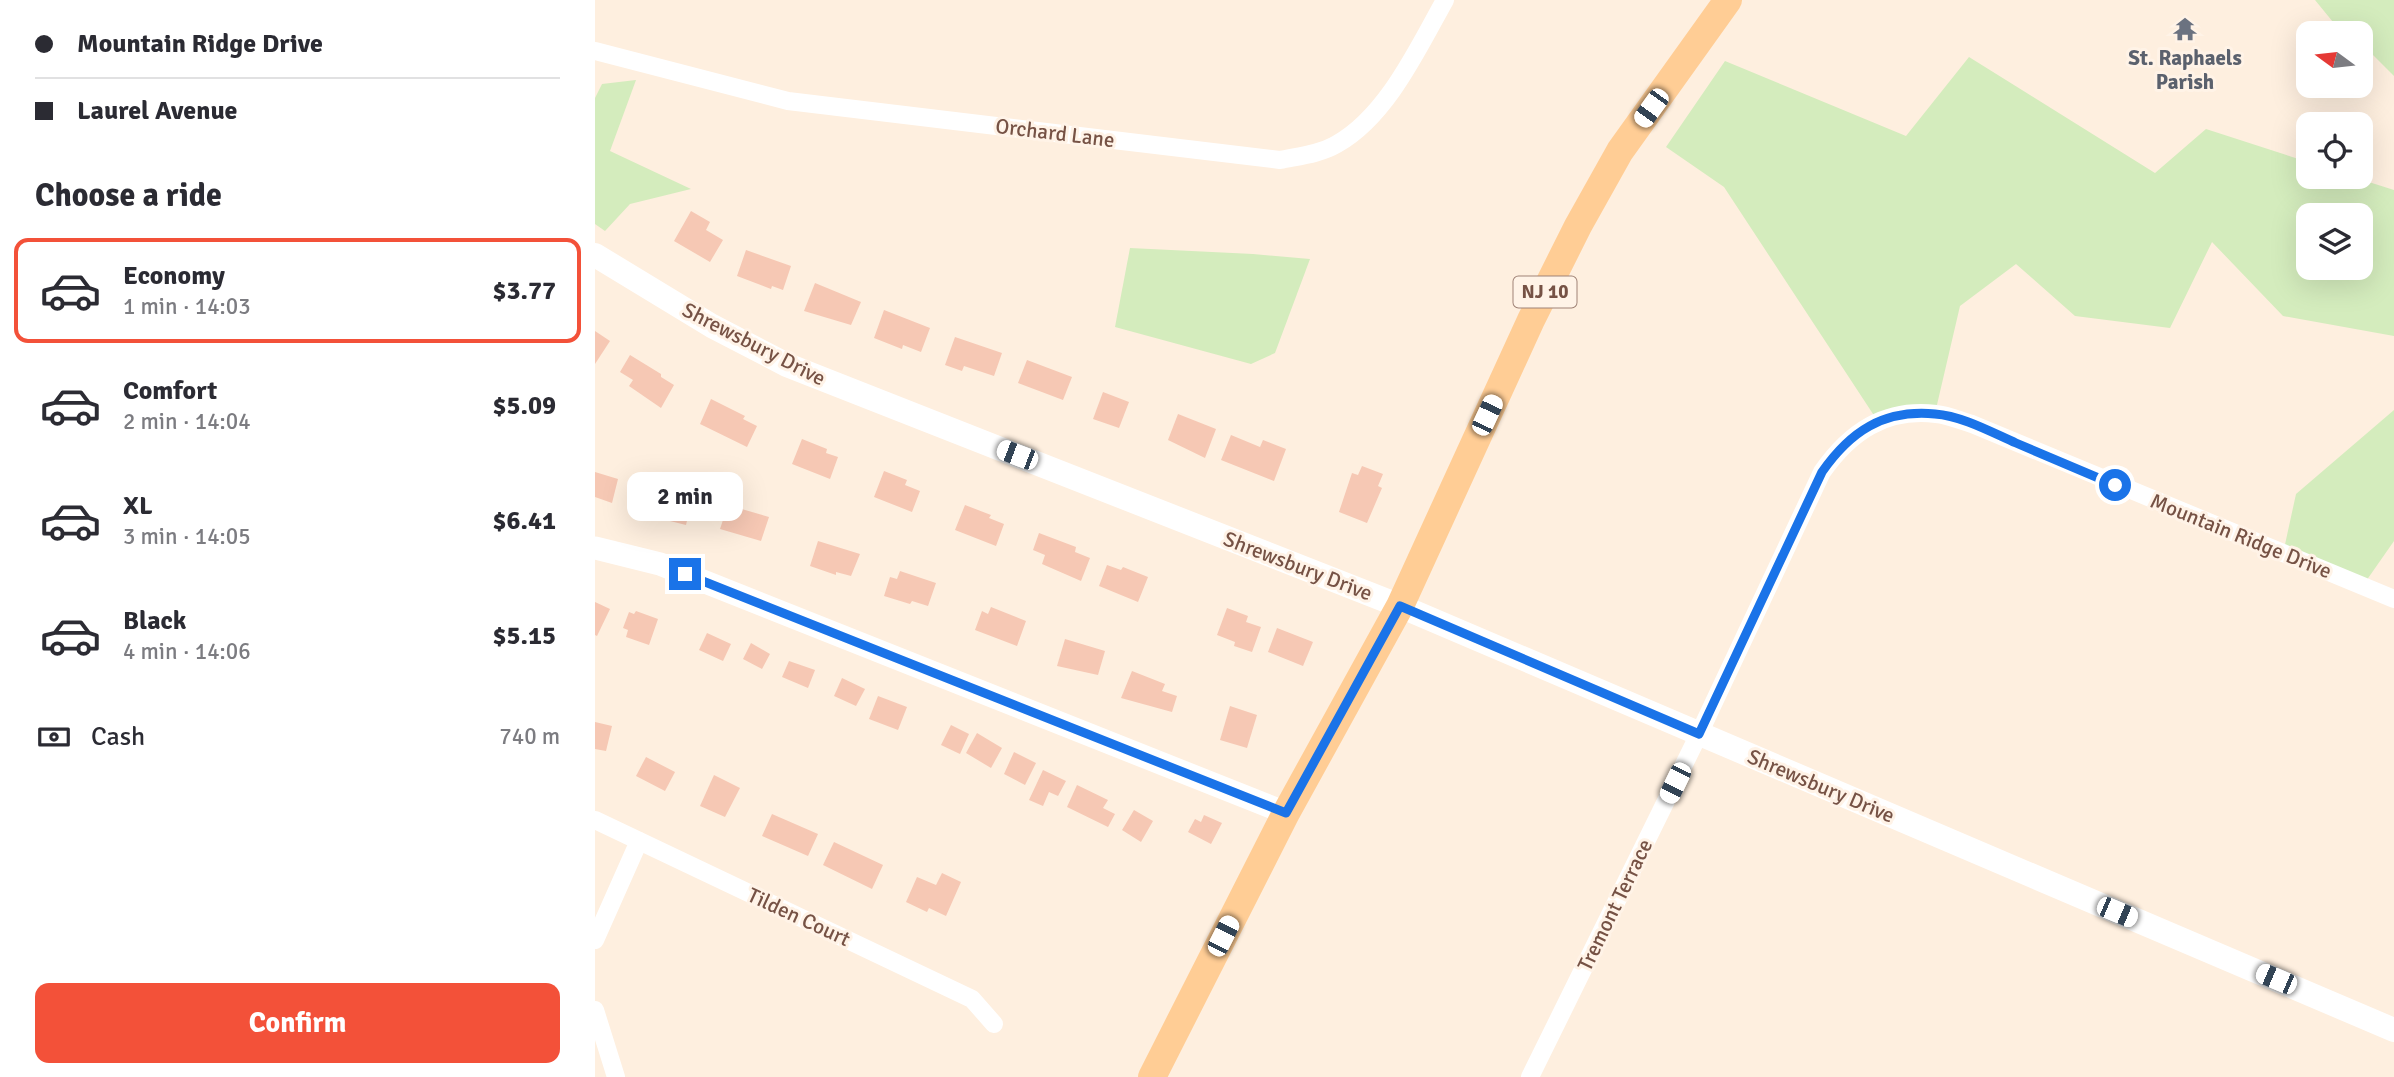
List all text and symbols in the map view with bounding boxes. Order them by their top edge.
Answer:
temple icon: St. Raphaels Parish [2171,15,2199,43]
north arrow [2296,21,2373,98]
map controls [2296,21,2373,280]
text: Mountain Ridge Drive [77,28,323,60]
place label: St. Raphaels Parish [2128,45,2242,95]
car [1631,85,1672,131]
text: Laurel Avenue [77,95,238,127]
button: locate [2296,112,2373,189]
street label: Orchard Lane [994,113,1116,153]
text: Choose a ride [35,176,222,215]
button: layers [2296,203,2373,280]
icon: car [39,259,102,322]
text: Economy [123,260,225,292]
text: $3.77 [492,275,556,307]
road number: NJ 10 [1513,276,1577,308]
text: 1 min · 14:03 [123,292,251,321]
street label: Shrewsbury Drive [678,297,830,391]
icon: car [39,374,102,437]
text: Comfort [123,375,217,407]
text: $5.09 [492,390,556,422]
car [1469,392,1506,438]
text: 2 min · 14:04 [123,407,251,436]
car [994,438,1041,472]
route start [2099,469,2131,501]
callout: 2 min [627,472,743,522]
text: 2 min [657,482,713,511]
street label: Mountain Ridge Drive [2147,488,2335,584]
icon: car [39,489,102,552]
text: XL [123,490,153,522]
text: $6.41 [492,505,556,537]
text: 3 min · 14:05 [123,522,251,551]
street label: Shrewsbury Drive [1220,526,1376,606]
route end [669,558,701,590]
icon: car [39,604,102,667]
text: Black [123,605,186,637]
text: $5.15 [492,620,556,652]
text: 4 min · 14:06 [123,637,251,666]
icon: cash [35,718,73,756]
text: Cash [91,721,145,753]
text: 740 m [499,722,560,751]
street label: Shrewsbury Drive [1744,743,1898,829]
car [1657,760,1694,806]
street label: Tremont Terrace [1572,835,1658,975]
street label: Tilden Court [744,882,854,952]
car [2094,894,2141,930]
car [1205,913,1242,959]
car [2253,961,2300,997]
button: Confirm [35,983,560,1063]

